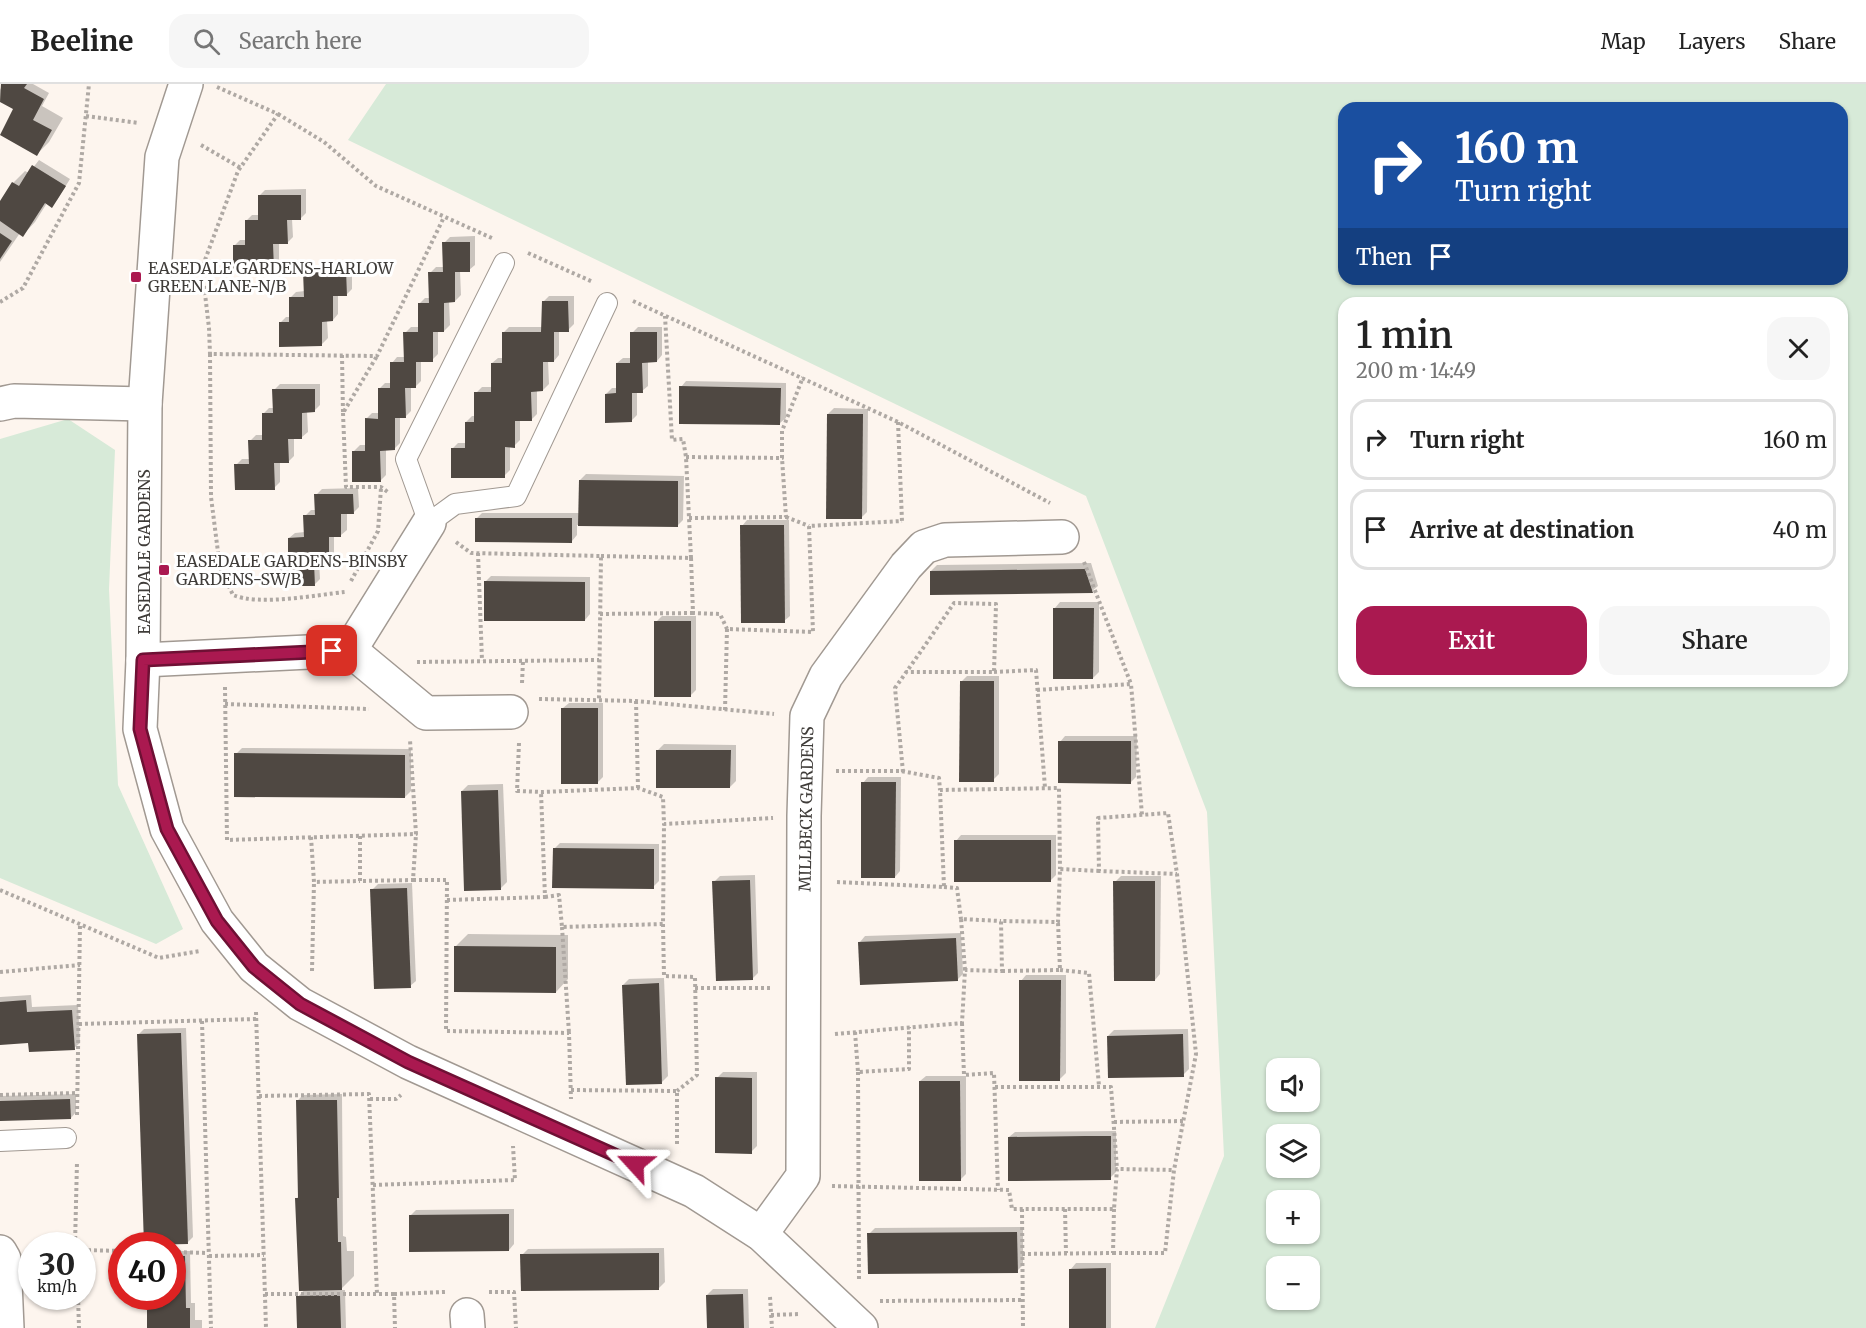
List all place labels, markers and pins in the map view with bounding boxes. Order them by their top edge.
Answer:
place label: EASEDALE GARDENS-HARLOW GREEN LANE-N/B [148,258,394,296]
marker: EASEDALE GARDENS-HARLOW GREEN LANE-N/B [129,270,143,284]
place label: EASEDALE GARDENS-BINSBY GARDENS-SW/B [176,551,408,589]
marker: EASEDALE GARDENS-BINSBY GARDENS-SW/B [157,563,171,577]
pin [306,625,357,676]

